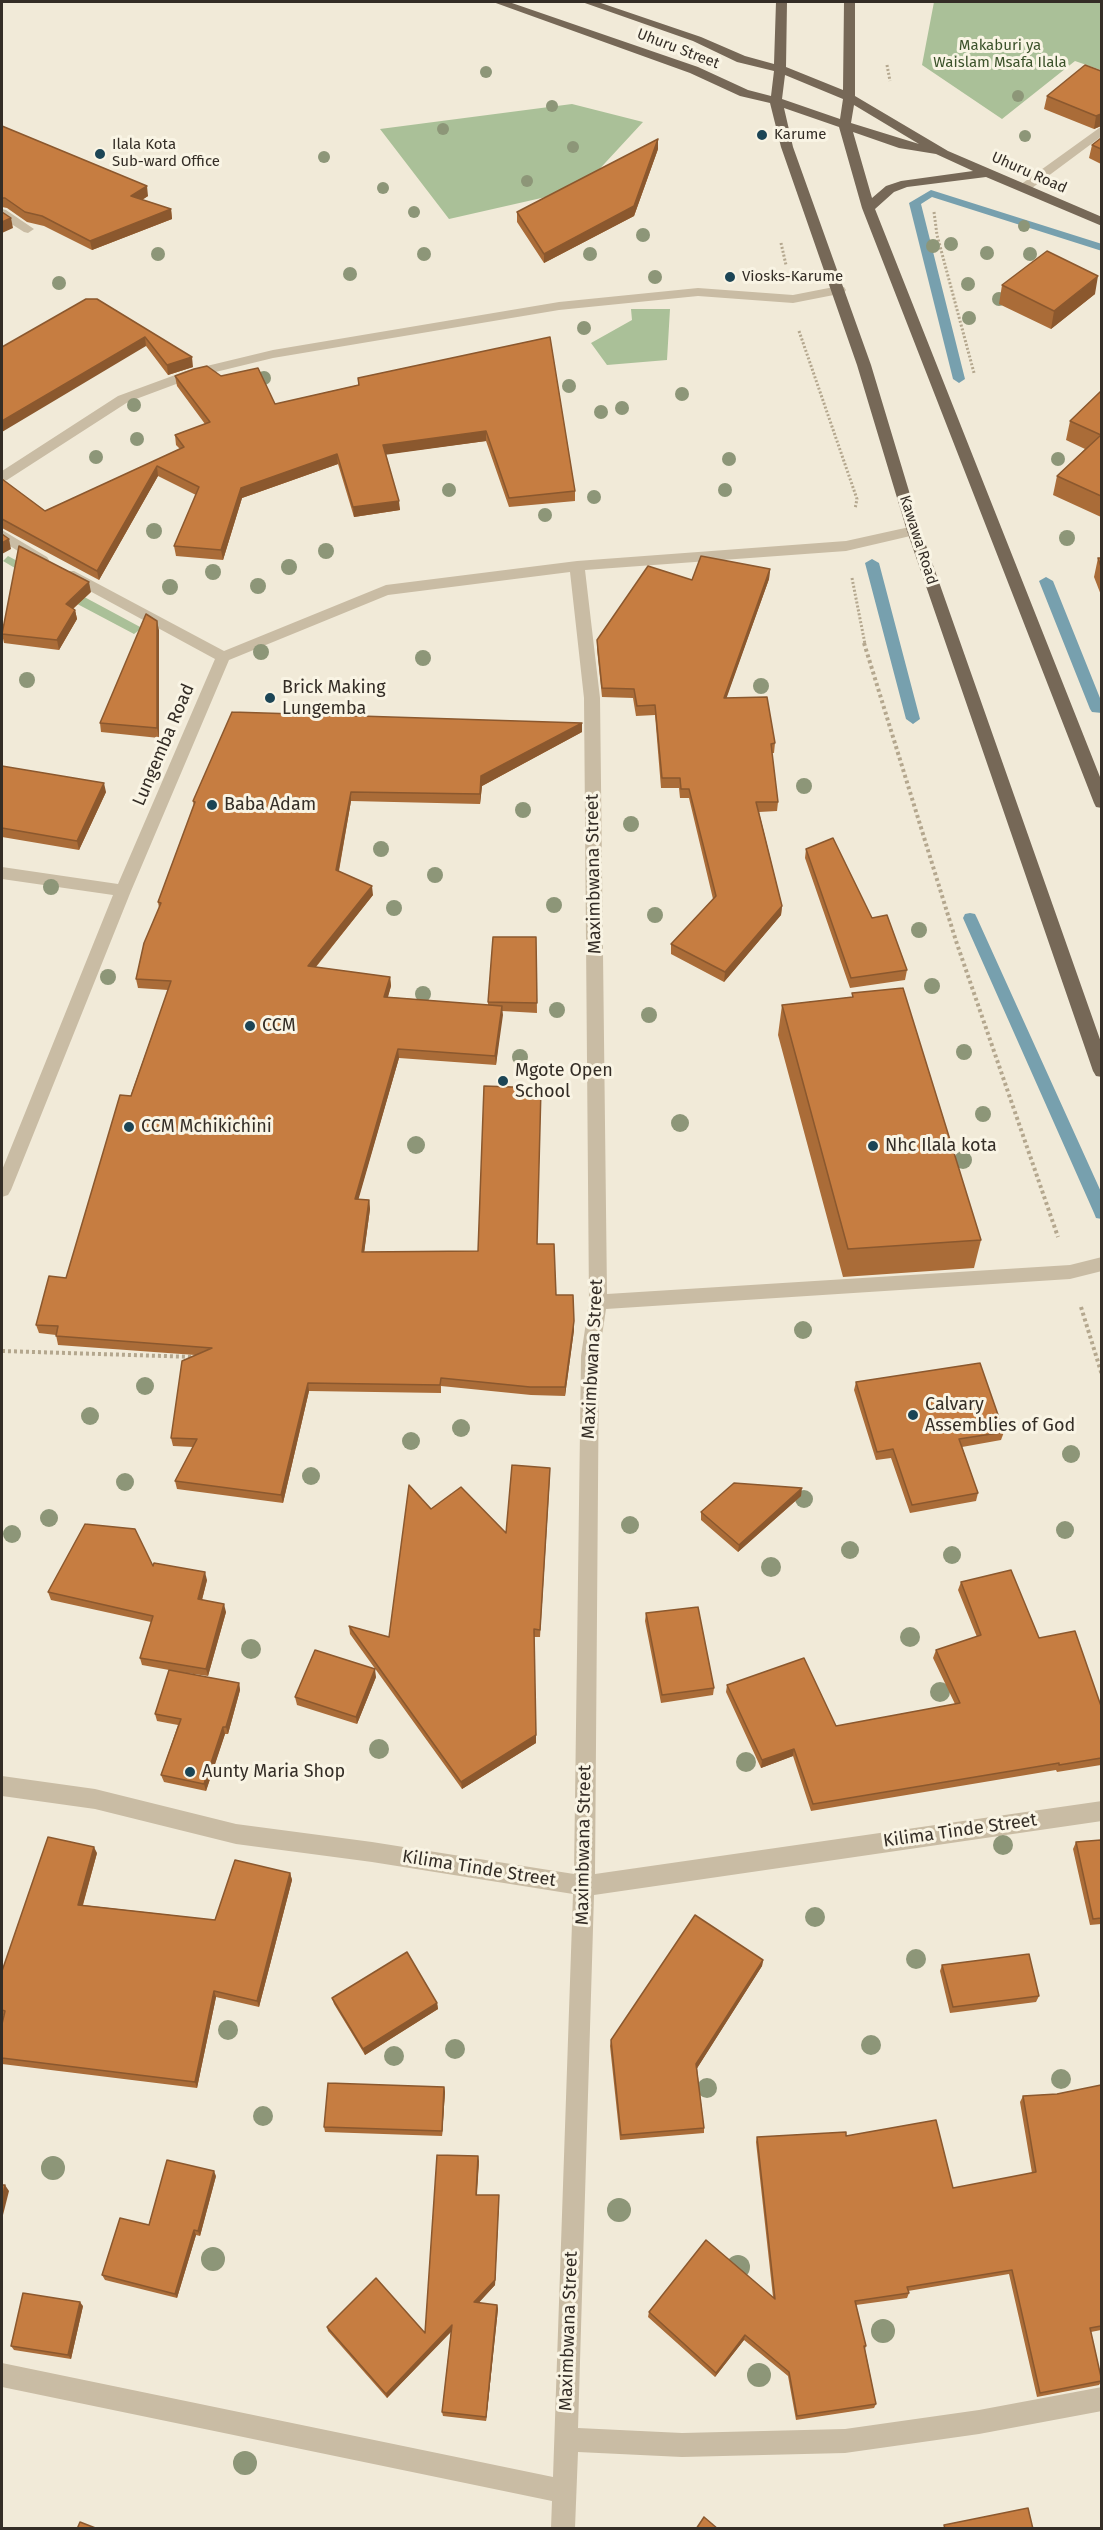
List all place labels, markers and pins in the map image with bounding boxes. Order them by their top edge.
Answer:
place label: Karume [774,126,826,144]
marker: Karume [755,128,769,142]
place label: Ilala Kota Sub-ward Office [112,136,220,171]
marker: Ilala Kota Sub-ward Office [93,147,107,161]
place label: Viosks-Karume [742,268,843,286]
marker: Viosks-Karume [723,270,737,284]
place label: Brick Making Lungemba [282,677,386,720]
marker: Brick Making Lungemba [263,691,277,705]
place label: Baba Adam [224,794,316,816]
marker: Baba Adam [205,798,219,812]
place label: CCM [262,1015,296,1037]
marker: CCM [243,1019,257,1033]
place label: Mgote Open School [515,1060,613,1102]
marker: Mgote Open School [496,1074,510,1088]
place label: CCM Mchikichini [141,1116,272,1138]
marker: CCM Mchikichini [122,1120,136,1134]
place label: Nhc Ilala kota [885,1135,997,1157]
marker: Nhc Ilala kota [866,1139,880,1153]
place label: Calvary Assemblies of God [925,1394,1075,1436]
marker: Calvary Assemblies of God [906,1408,920,1422]
place label: Aunty Maria Shop [202,1761,345,1783]
marker: Aunty Maria Shop [183,1765,197,1779]

